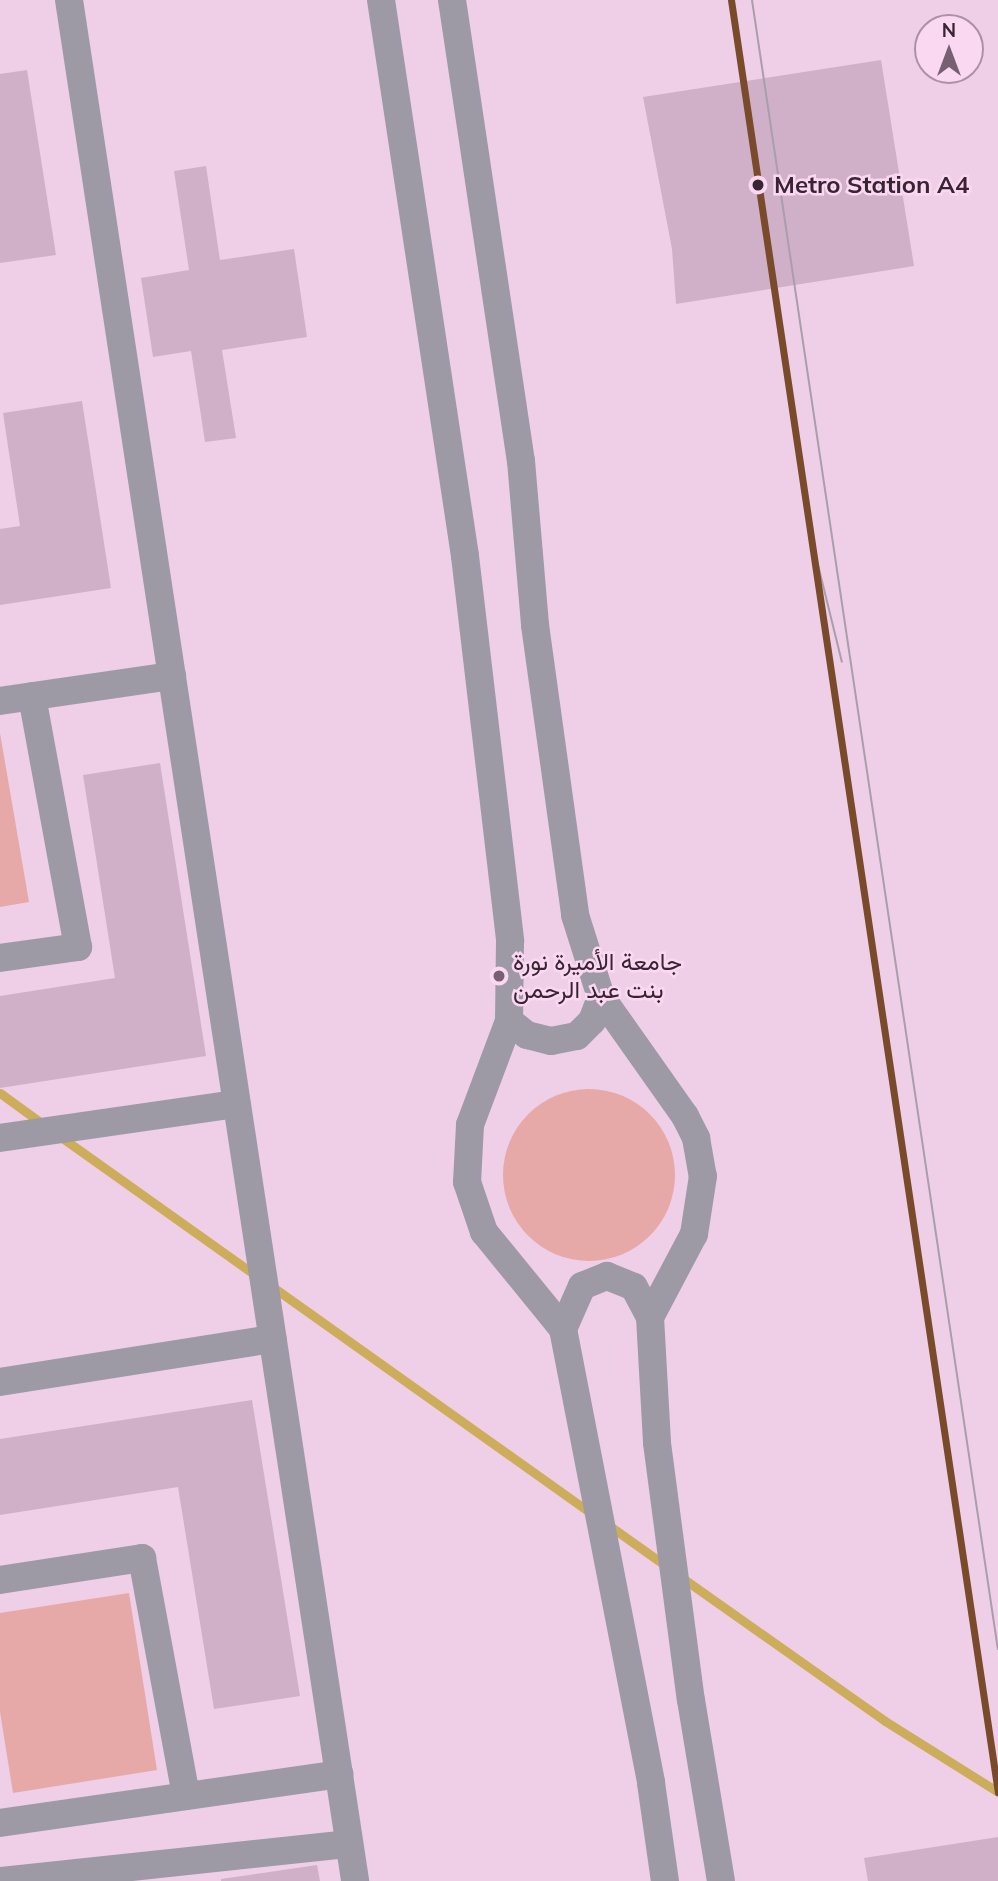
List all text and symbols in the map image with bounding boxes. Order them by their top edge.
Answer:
north arrow [914,14,984,84]
text: N [942,18,956,42]
place label: Metro Station A4 [774,171,969,199]
marker: Metro Station A4 [748,175,768,195]
place label: جامعة الأميرة نورة بنت عبد الرحمن [513,948,682,1004]
marker: جامعة الأميرة نورة بنت عبد الرحمن [491,968,507,984]

